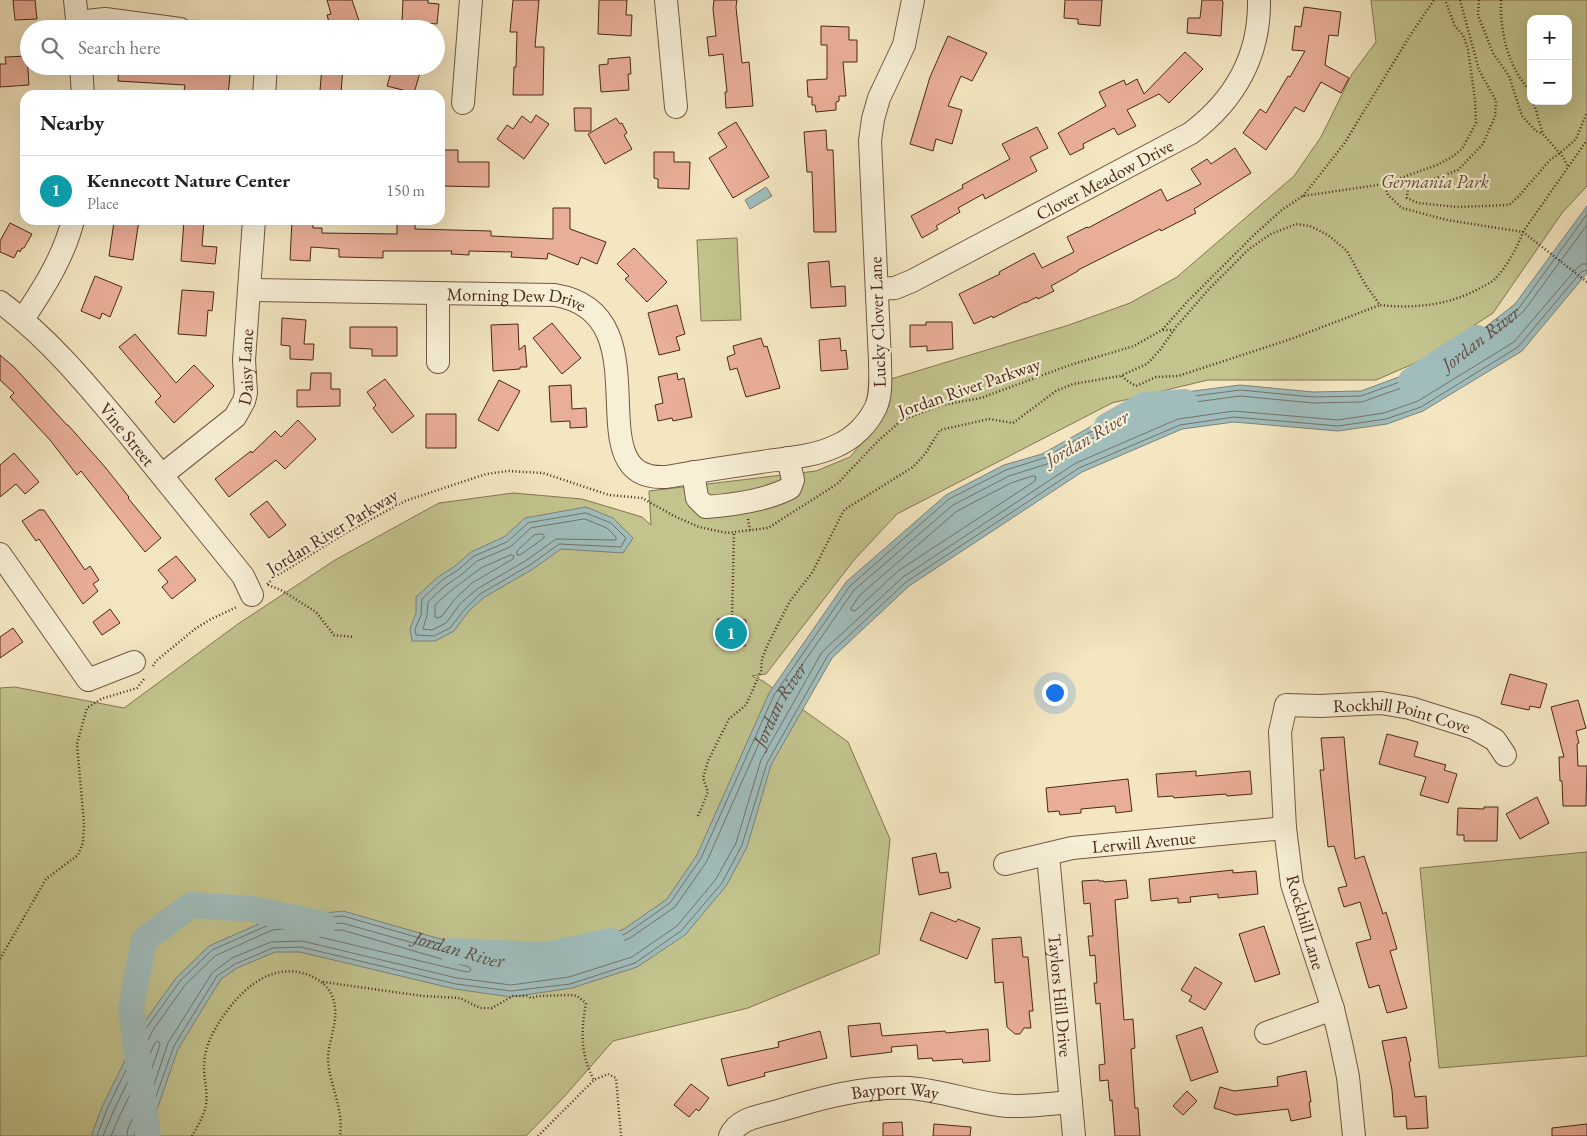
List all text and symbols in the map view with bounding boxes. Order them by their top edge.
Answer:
map controls [1527,15,1572,105]
button: + [1527,15,1572,60]
search box [20,20,445,75]
icon: search [38,34,66,62]
text: Search here [78,35,160,60]
button: − [1527,60,1572,105]
text: Nearby [40,109,104,136]
street label: Clover Meadow Drive [1032,133,1177,225]
text: Kennecott Nature Center [87,168,290,193]
park label: Germania Park [1381,170,1489,193]
text: 1 [52,180,60,201]
text: 150 m [386,180,425,201]
text: Place [87,193,119,214]
street label: Lucky Clover Lane [863,256,891,388]
street label: Morning Dew Drive [446,282,591,316]
water label: Jordan River [1433,299,1525,379]
street label: Daisy Lane [232,328,258,408]
street label: Jordan River Parkway [893,352,1043,423]
street label: Vine Street [95,397,161,471]
water label: Jordan River [1037,404,1134,474]
street label: Jordan River Parkway [260,483,402,580]
pin: 1 [715,614,747,652]
water label: Jordan River [745,657,813,754]
your location [1042,680,1068,706]
street label: Rockhill Point Cove [1332,691,1474,738]
street label: Lerwill Avenue [1091,825,1197,858]
street label: Rockhill Lane [1281,872,1331,972]
water label: Jordan River [407,923,506,972]
street label: Taylors Hill Drive [1044,933,1078,1058]
street label: Bayport Way [849,1076,941,1104]

